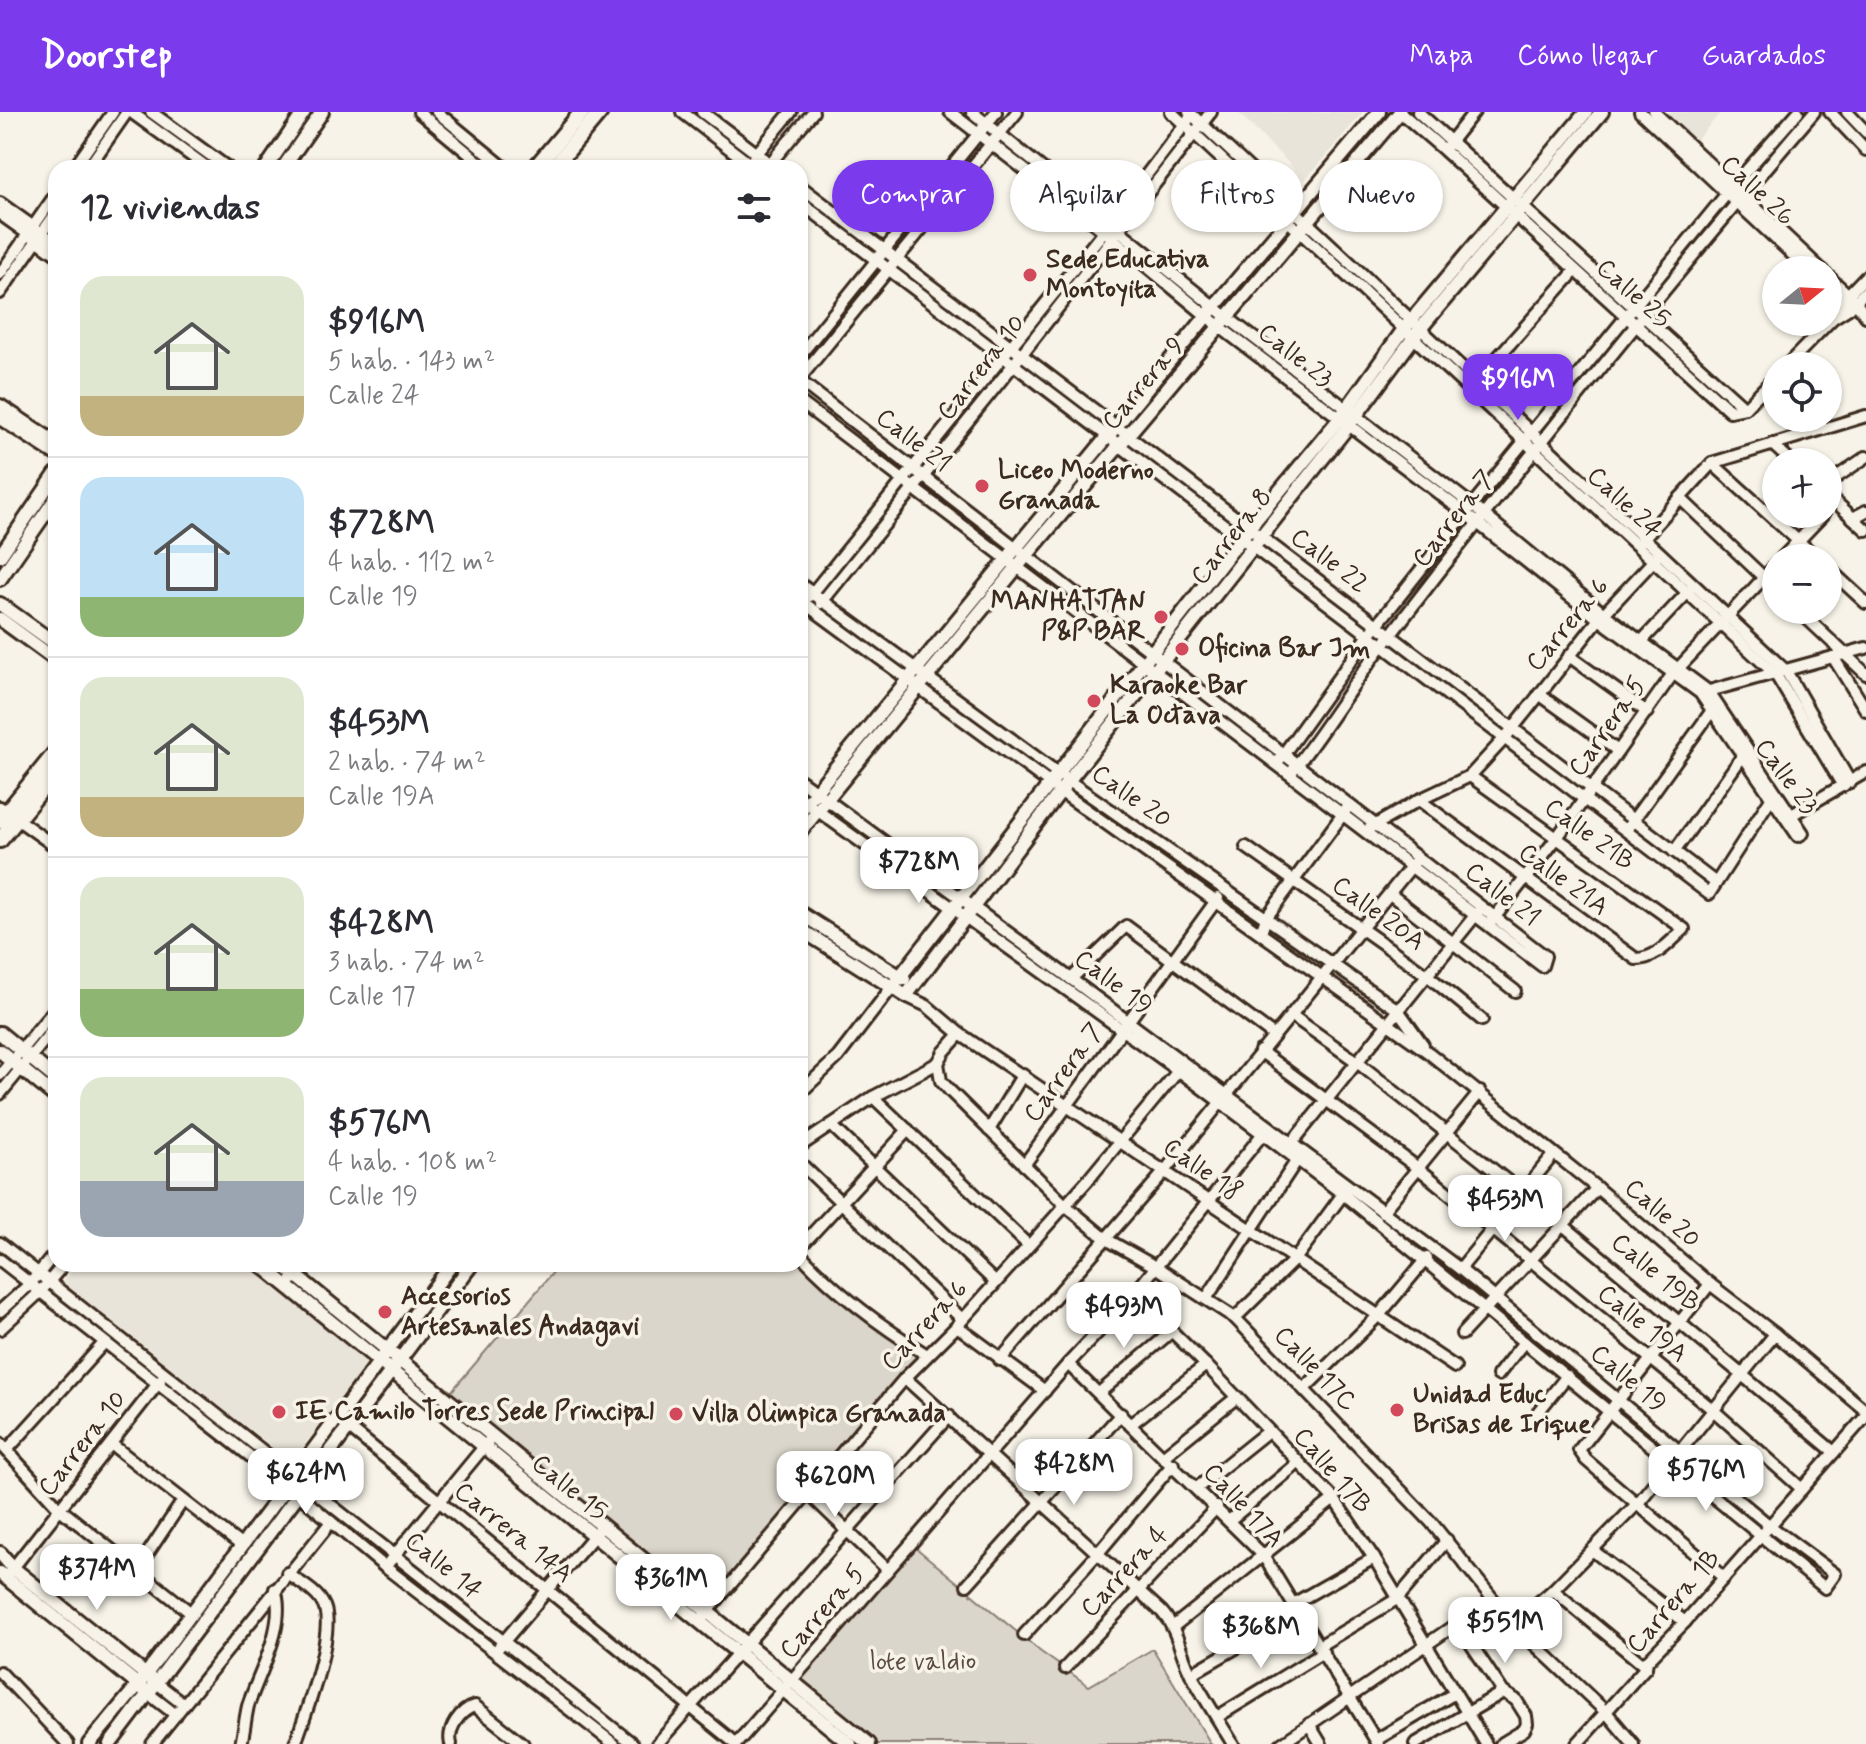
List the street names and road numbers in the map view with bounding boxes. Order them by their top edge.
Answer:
street label: Calle 26 [1712,148,1802,234]
street label: Calle 25 [1588,251,1678,337]
street label: Carrera 10 [930,308,1034,428]
street label: Calle 23 [1250,316,1340,396]
street label: Carrera 9 [1095,330,1193,438]
street label: Calle 21 [868,401,958,481]
street label: Calle 24 [1579,459,1669,547]
street label: Carrera 7 [1405,463,1503,575]
street label: Carrera 8 [1184,482,1280,592]
street label: Calle 22 [1283,521,1375,601]
street label: Carrera 6 [1519,571,1617,679]
street label: Carrera 5 [1561,670,1655,784]
street label: Calle 23 [1746,732,1826,822]
street label: Calle 20 [1084,757,1178,837]
street label: Calle 21B [1537,791,1641,879]
street label: Calle 21A [1511,836,1615,924]
street label: Calle 21 [1457,855,1547,935]
street label: Calle 20A [1325,869,1431,959]
street label: Calle 19 [1067,942,1159,1024]
street label: Carrera 7 [1016,1016,1112,1130]
street label: Calle 18 [1156,1131,1248,1209]
street label: Calle 20 [1617,1171,1707,1257]
street label: Calle 19B [1603,1226,1707,1320]
street label: Carrera 6 [874,1273,976,1379]
street label: Calle 19A [1590,1277,1694,1371]
street label: Calle 17C [1266,1319,1364,1419]
street label: Calle 19 [1583,1337,1673,1421]
street label: Carrera 10 [31,1384,135,1504]
street label: Calle 17B [1285,1421,1379,1521]
street label: Calle 15 [524,1447,614,1529]
street label: Calle 17A [1195,1456,1291,1556]
street label: Carrera 14A [446,1475,580,1591]
street label: Carrera 4 [1074,1519,1176,1625]
street label: Calle 14 [397,1524,489,1608]
street label: Carrera 1B [1619,1543,1729,1661]
street label: Carrera 5 [772,1557,874,1667]

